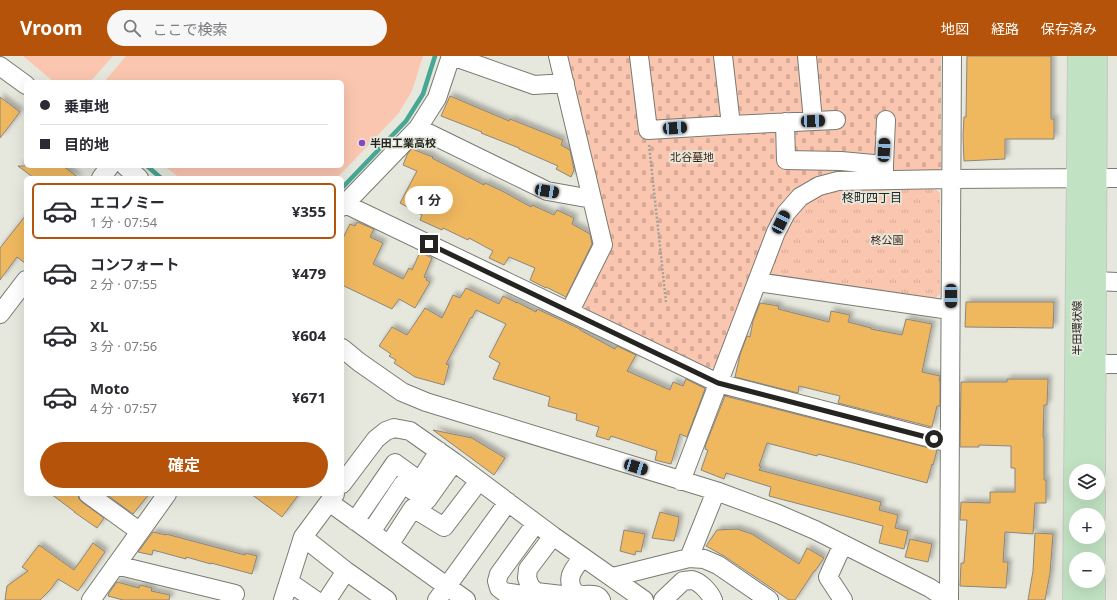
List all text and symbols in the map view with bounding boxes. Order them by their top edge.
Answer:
search box [107,10,387,46]
text: Vroom [20,15,83,41]
icon: search [121,17,143,39]
text: ここで検索 [153,19,228,39]
text: 地図 [941,19,969,38]
text: 経路 [991,19,1019,38]
text: 保存済み [1041,19,1097,38]
text: 乗車地 [64,96,109,116]
car [801,115,825,127]
car [663,121,687,135]
text: 目的地 [64,134,109,154]
place label: 半田工業高校 [370,135,436,150]
marker: 半田工業高校 [357,138,367,148]
car [877,138,891,162]
park label: 北谷墓地 [670,149,714,164]
car [534,183,560,199]
callout: 1 分 [405,186,453,214]
district label: 柊町四丁目 [842,189,902,206]
text: 1 分 [417,191,441,209]
text: エコノミー [90,192,165,212]
icon: car [42,193,78,229]
text: ¥355 [292,201,326,221]
car [770,209,792,235]
text: 1 分 · 07:54 [90,213,157,231]
park label: 柊公園 [871,232,904,247]
route end [420,235,438,253]
text: コンフォート [90,254,180,274]
icon: car [42,255,78,291]
text: ¥479 [292,263,326,283]
text: 2 分 · 07:55 [90,275,157,293]
car [945,284,957,308]
street label: 半田環状線 [1069,301,1084,356]
text: XL [90,316,108,336]
icon: car [42,317,78,353]
text: ¥604 [292,325,326,345]
text: 3 分 · 07:56 [90,337,157,355]
text: Moto [90,378,129,398]
icon: car [42,379,78,415]
text: ¥671 [292,387,326,407]
text: 4 分 · 07:57 [90,399,157,417]
route start [925,430,943,448]
button: 確定 [40,442,328,488]
car [623,458,649,476]
map controls [1069,464,1105,588]
button: layers [1069,464,1105,500]
button: + [1069,508,1105,544]
button: − [1069,552,1105,588]

